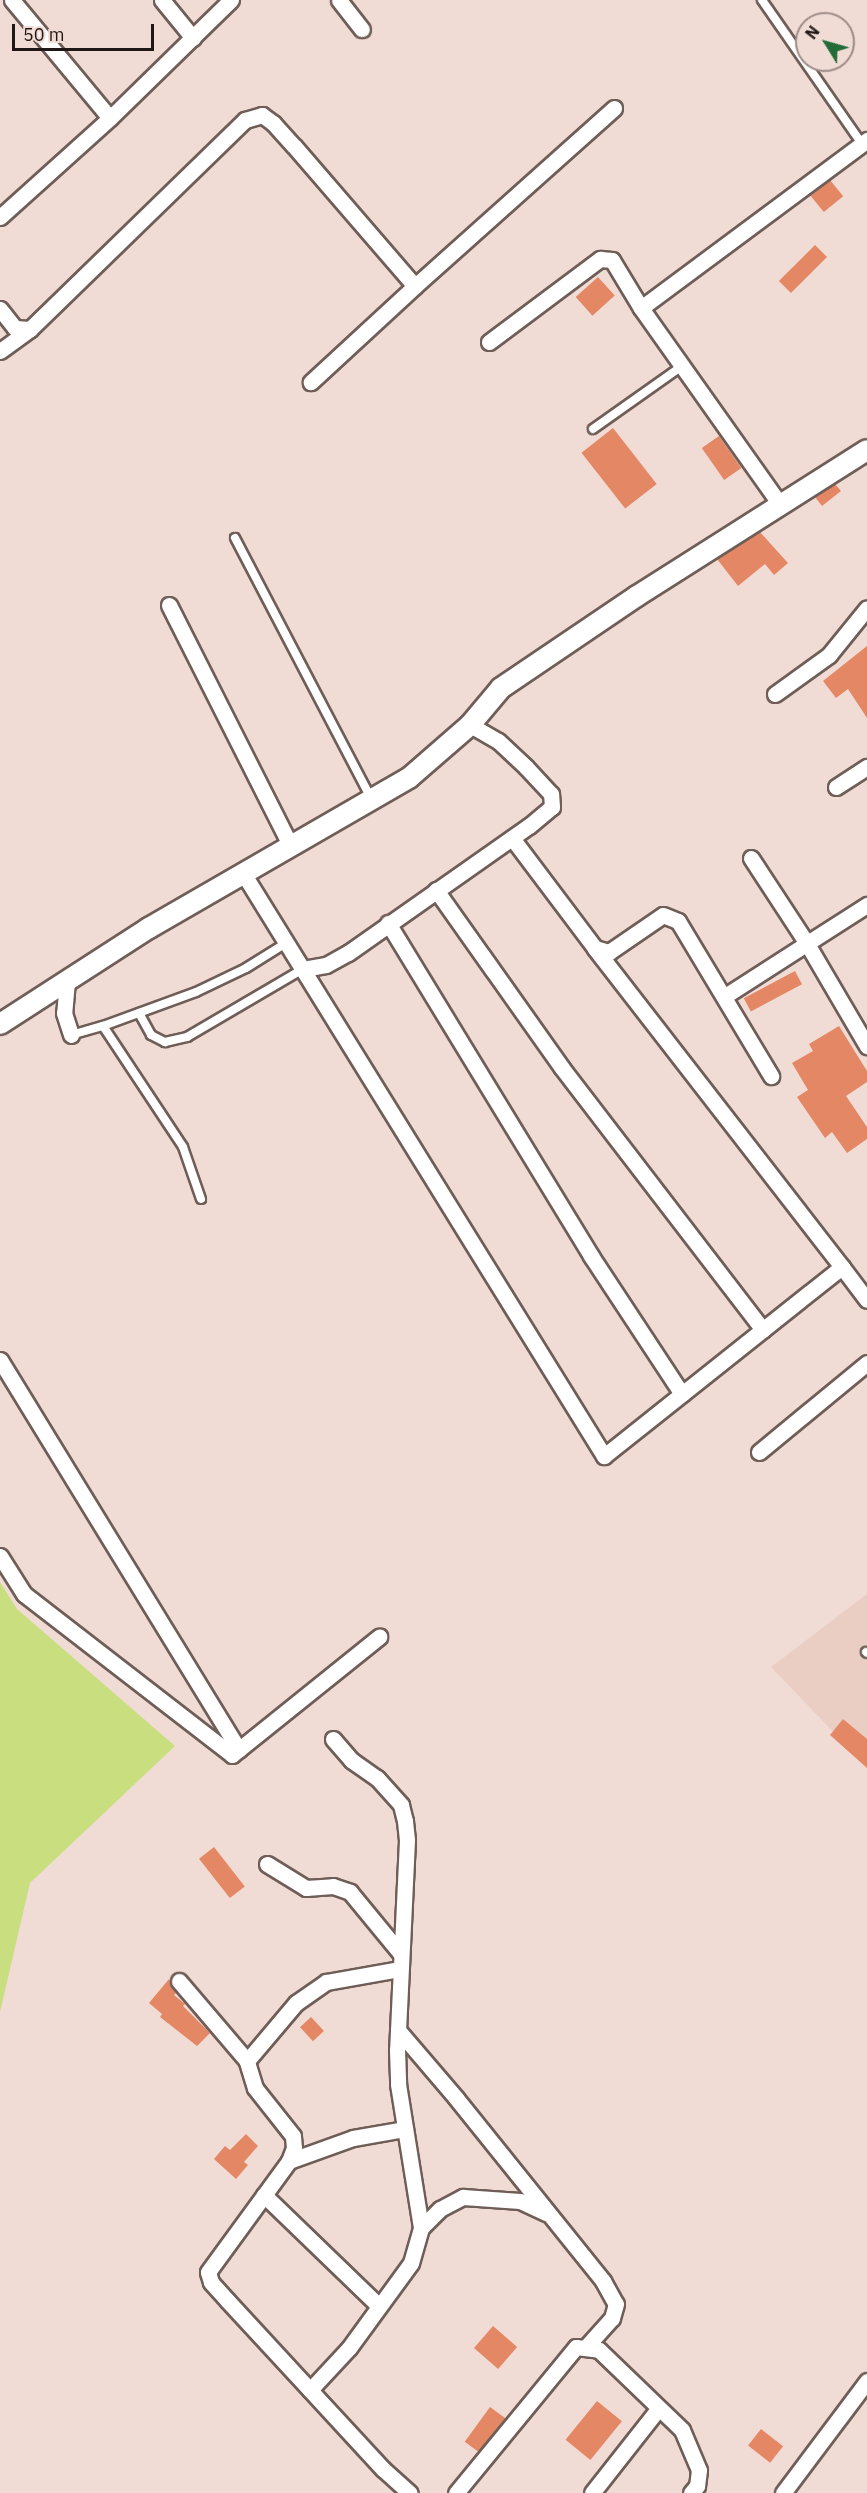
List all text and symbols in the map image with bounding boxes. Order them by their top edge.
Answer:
scale bar [15,12,158,50]
north arrow [795,12,855,72]
text: N [801,22,824,43]
text: 50 m [23,23,65,46]

